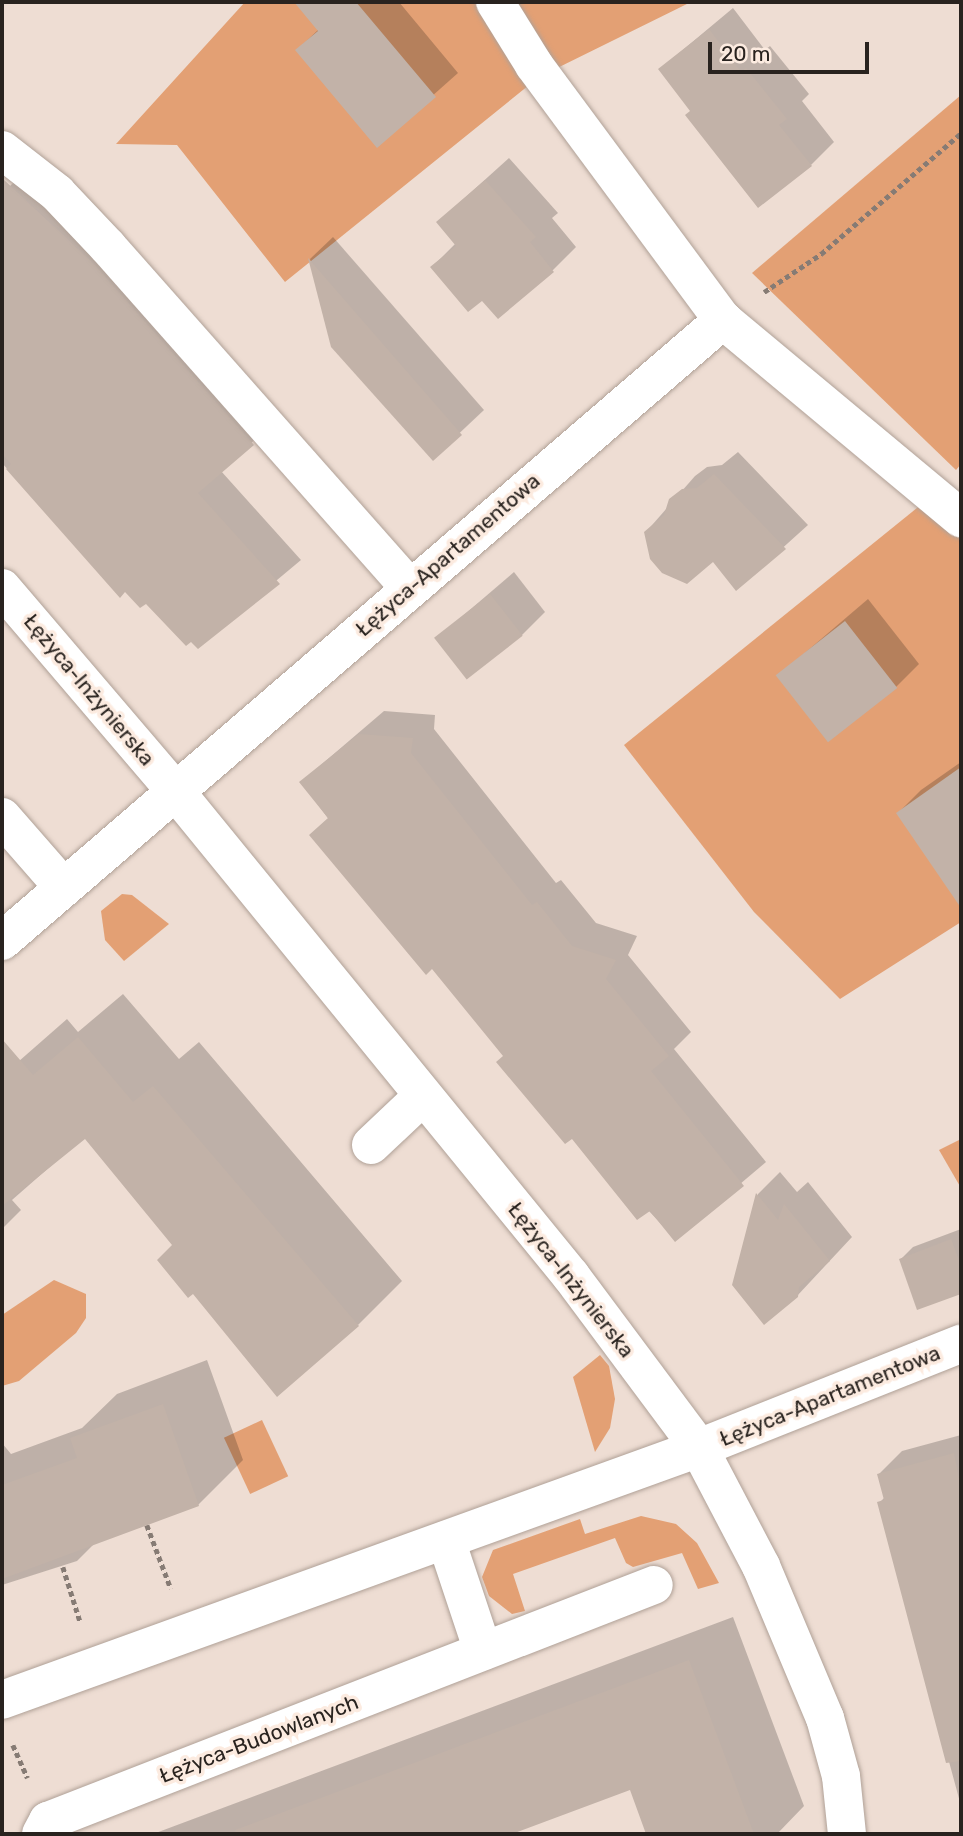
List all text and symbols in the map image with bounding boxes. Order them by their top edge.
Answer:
scale bar [711,28,872,72]
text: 20 m [721,41,770,66]
street label: Łężyca-Apartamentowa [351,468,545,642]
street label: Łężyca-Inżynierska [18,609,160,771]
street label: Łężyca-Inżynierska [503,1197,639,1363]
street label: Łężyca-Apartamentowa [716,1340,944,1452]
street label: Łężyca-Budowlanych [156,1689,362,1789]

